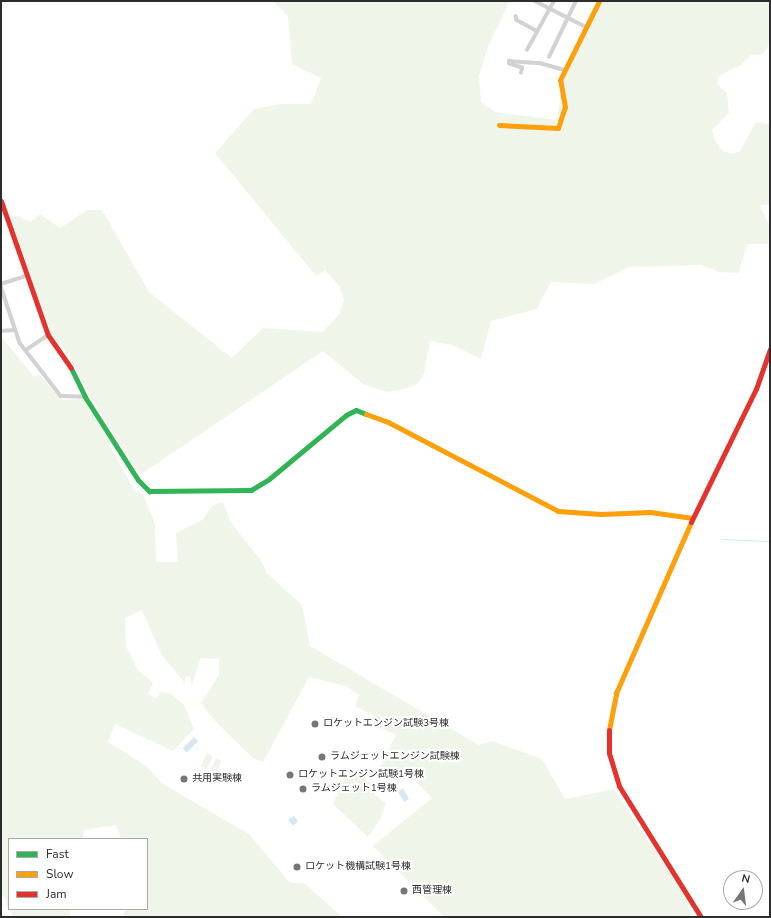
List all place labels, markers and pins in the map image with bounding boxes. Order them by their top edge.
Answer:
place label: ロケットエンジン試験3号棟 [323,718,449,730]
marker: ロケットエンジン試験3号棟 [310,719,320,729]
place label: ラムジェットエンジン試験棟 [330,751,460,763]
marker: ラムジェットエンジン試験棟 [317,752,327,762]
place label: ロケットエンジン試験1号棟 [298,769,424,781]
marker: ロケットエンジン試験1号棟 [285,770,295,780]
place label: 共用実験棟 [192,773,242,785]
marker: 共用実験棟 [179,774,189,784]
place label: ラムジェット1号棟 [311,783,397,795]
marker: ラムジェット1号棟 [298,784,308,794]
place label: ロケット機構試験1号棟 [305,861,411,873]
marker: ロケット機構試験1号棟 [292,862,302,872]
place label: 西管理棟 [412,885,452,897]
marker: 西管理棟 [399,886,409,896]

